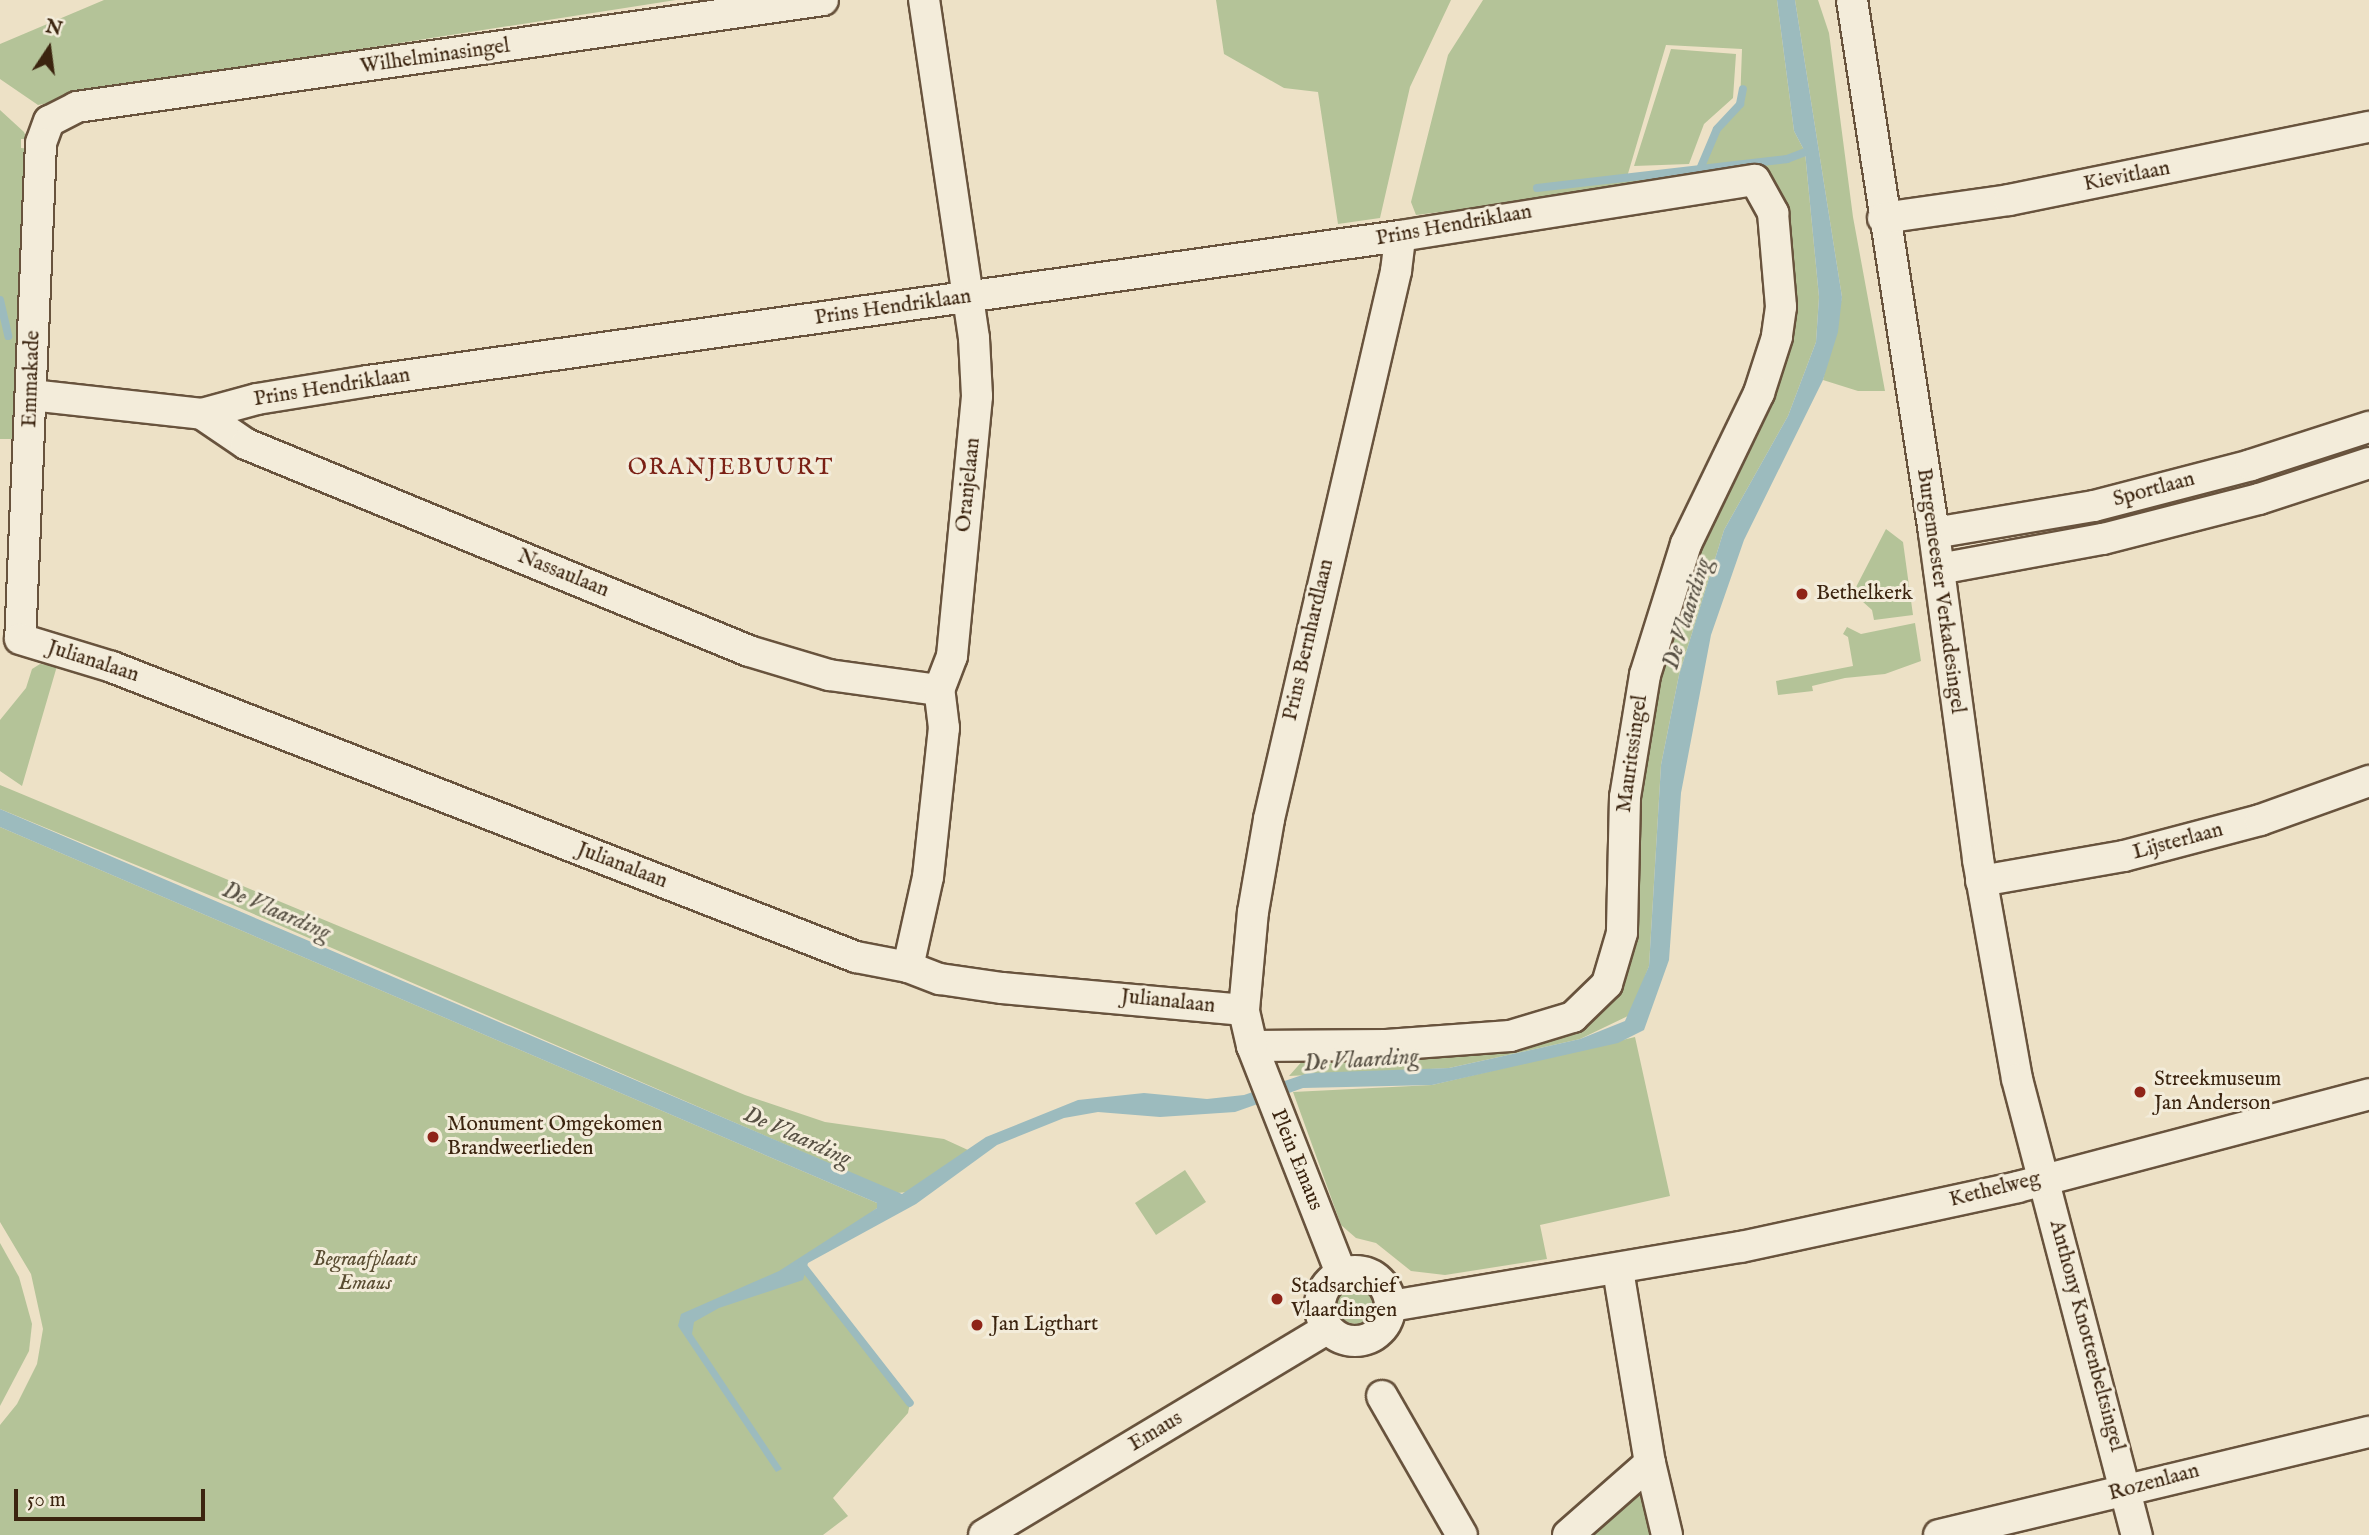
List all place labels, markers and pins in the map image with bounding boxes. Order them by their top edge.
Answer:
place label: Bethelkerk [1816,581,1913,607]
marker: Bethelkerk [1794,586,1810,602]
place label: Streekmuseum Jan Anderson [2154,1067,2281,1117]
marker: Streekmuseum Jan Anderson [2132,1084,2148,1100]
place label: Monument Omgekomen Brandweerlieden [447,1112,662,1162]
marker: Monument Omgekomen Brandweerlieden [425,1129,441,1145]
place label: Stadsarchief Vlaardingen [1291,1274,1397,1324]
marker: Stadsarchief Vlaardingen [1269,1291,1285,1307]
place label: Jan Ligthart [991,1312,1098,1338]
marker: Jan Ligthart [969,1317,985,1333]

